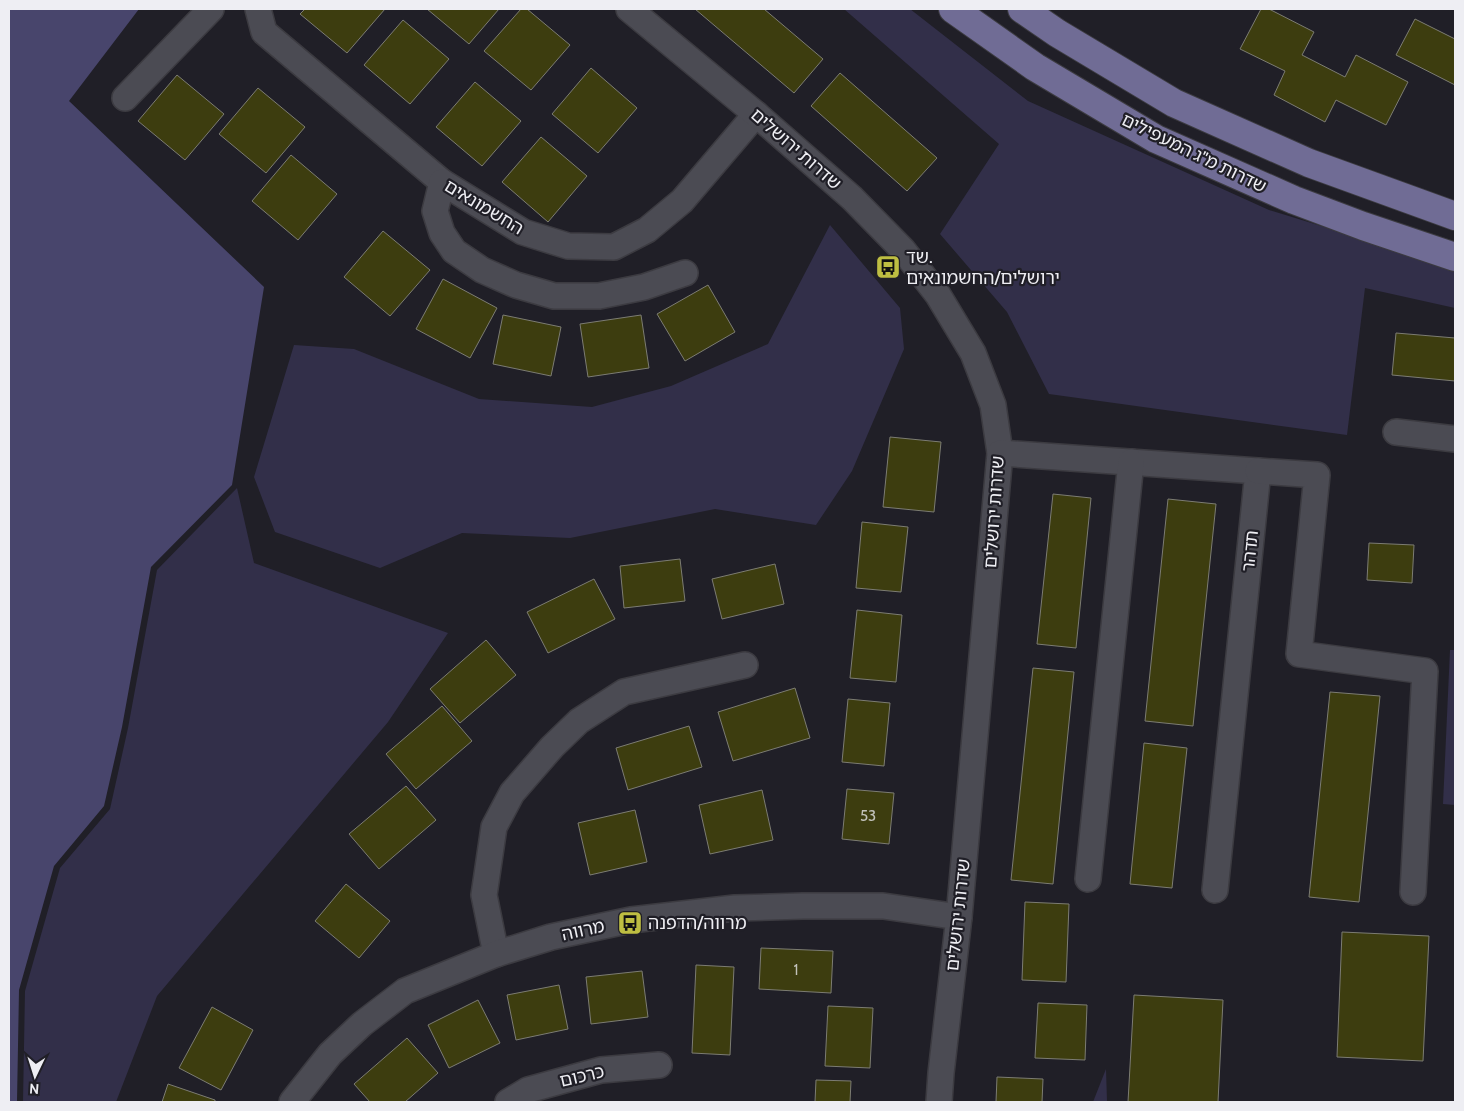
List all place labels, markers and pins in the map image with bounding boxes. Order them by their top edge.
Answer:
place label: שד. ירושלים/החשמונאים [906,246,1060,289]
bus stop icon: שד. ירושלים/החשמונאים [875,254,901,280]
bus stop icon: מרווה/הדפנה [617,910,643,936]
place label: מרווה/הדפנה [648,912,747,934]

